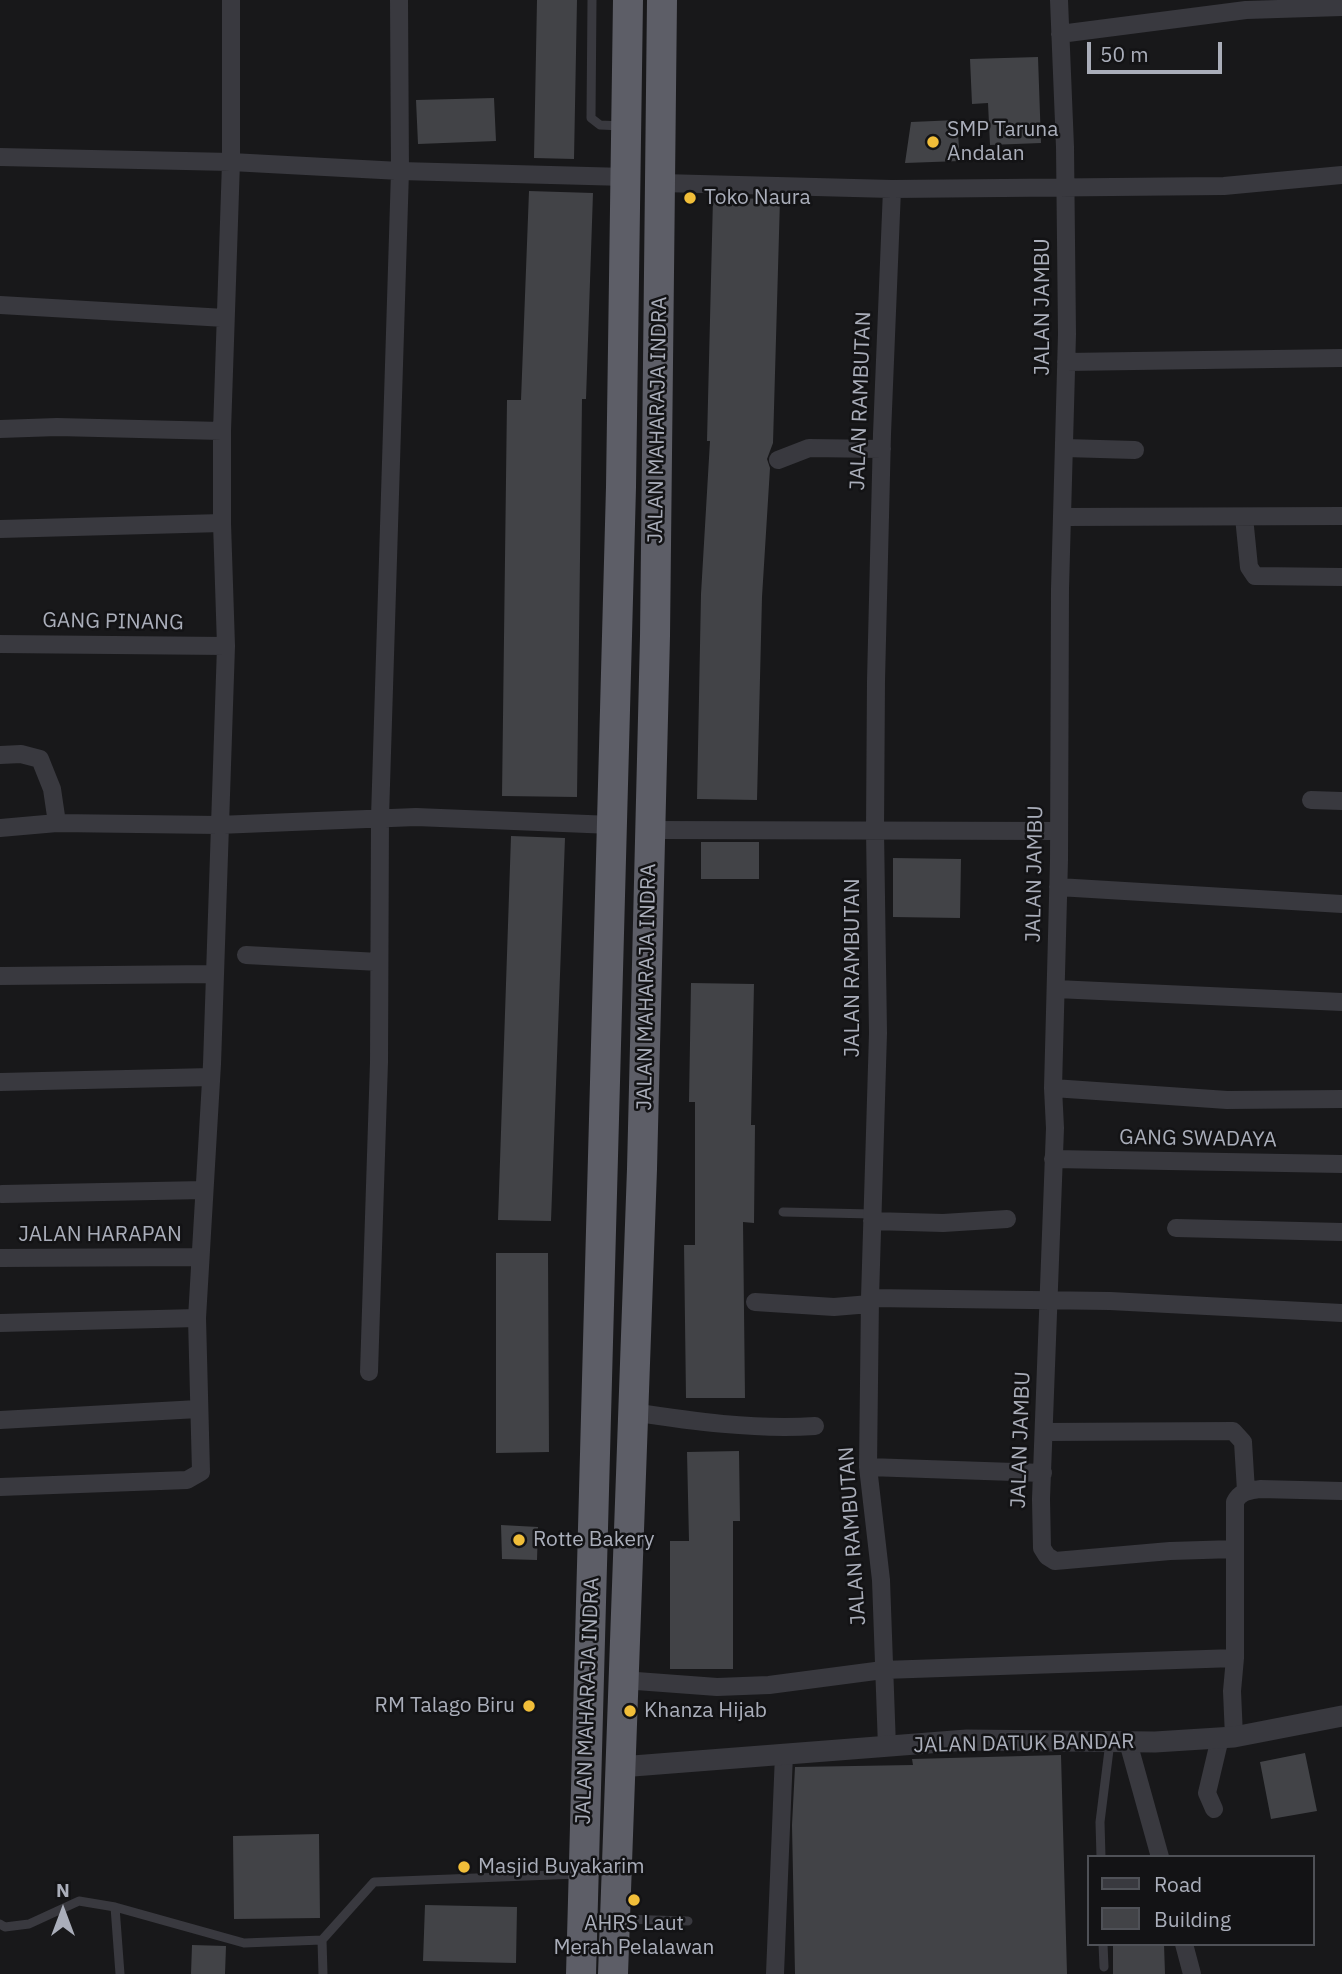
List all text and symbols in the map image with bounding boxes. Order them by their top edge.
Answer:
scale bar [1090,28,1225,72]
text: 50 m [1100,40,1149,68]
place label: SMP Taruna Andalan [947,117,1058,167]
marker: SMP Taruna Andalan [925,134,941,150]
place label: Toko Naura [704,185,811,211]
marker: Toko Naura [682,190,698,206]
street label: JALAN JAMBU [1030,238,1056,376]
street label: JALAN MAHARAJA INDRA [643,296,673,544]
street label: JALAN RAMBUTAN [845,311,877,491]
street label: GANG PINANG [42,608,184,636]
street label: JALAN JAMBU [1021,805,1049,943]
street label: JALAN MAHARAJA INDRA [632,863,662,1111]
street label: JALAN RAMBUTAN [840,878,866,1058]
street label: GANG SWADAYA [1119,1125,1277,1153]
street label: JALAN HARAPAN [18,1222,182,1248]
street label: JALAN JAMBU [1006,1371,1036,1509]
street label: JALAN RAMBUTAN [834,1446,872,1626]
place label: Rotte Bakery [533,1527,654,1553]
marker: Rotte Bakery [511,1532,527,1548]
street label: JALAN MAHARAJA INDRA [571,1577,605,1825]
place label: RM Talago Biru [375,1693,515,1719]
marker: RM Talago Biru [521,1698,537,1714]
place label: Khanza Hijab [644,1698,767,1724]
marker: Khanza Hijab [622,1703,638,1719]
street label: JALAN DATUK BANDAR [913,1729,1135,1759]
place label: Masjid Buyakarim [478,1854,645,1880]
legend [1086,1855,1314,1946]
marker: Masjid Buyakarim [456,1859,472,1875]
text: Road [1154,1870,1202,1898]
north arrow [28,1876,98,1946]
text: N [56,1878,70,1902]
marker: AHRS Laut Merah Pelalawan [626,1892,642,1908]
text: Building [1154,1905,1231,1933]
place label: AHRS Laut Merah Pelalawan [553,1911,715,1961]

